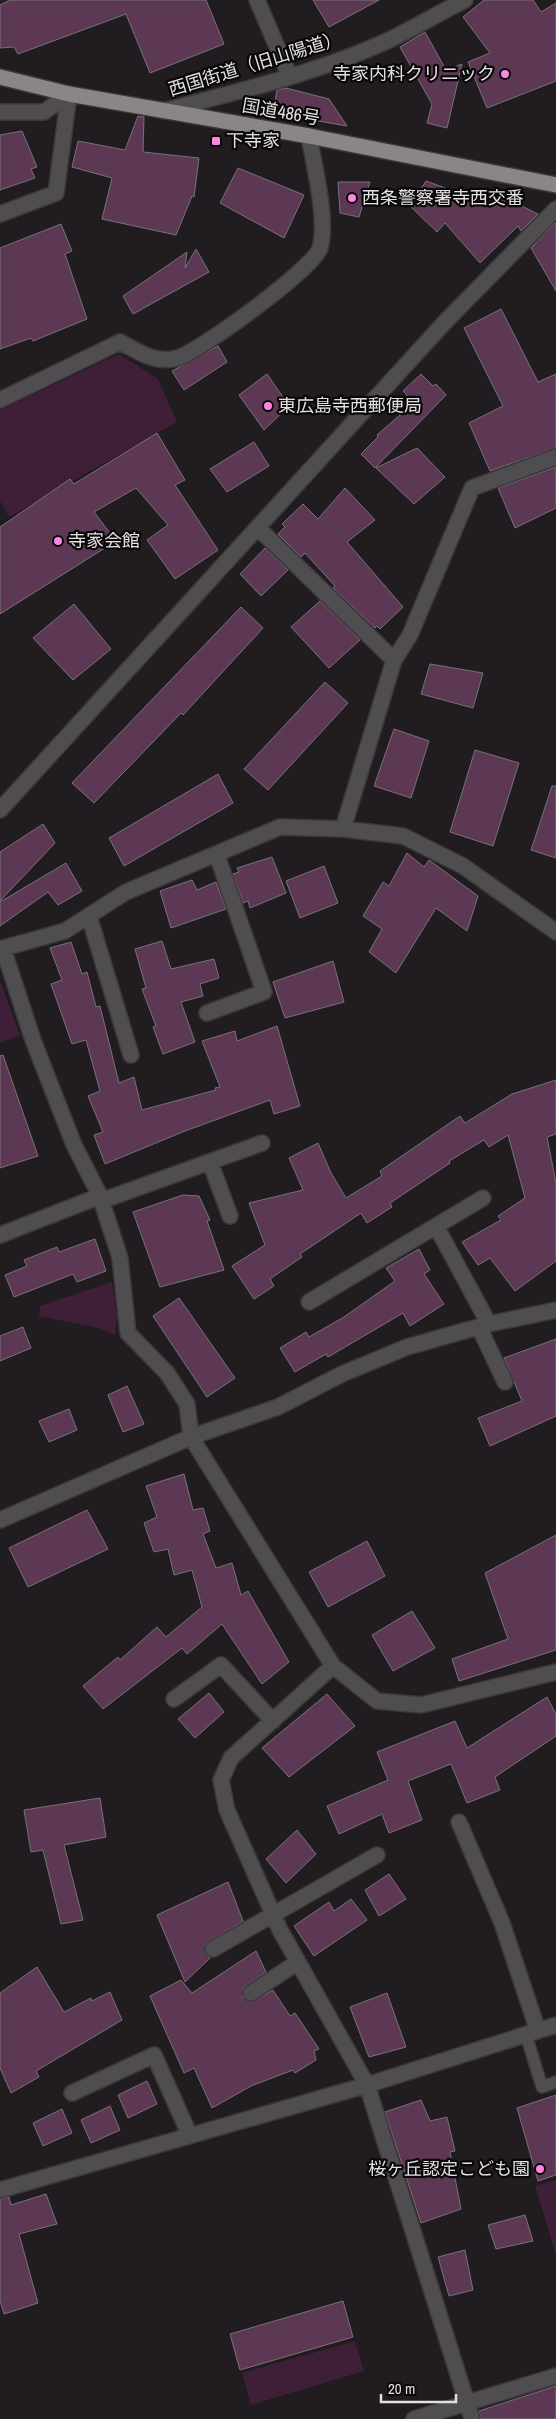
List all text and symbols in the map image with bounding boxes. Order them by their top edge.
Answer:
street label: 西国街道（旧山陽道） [165,25,345,102]
place label: 寺家内科クリニック [333,61,495,86]
marker: 寺家内科クリニック [499,68,511,80]
street label: 国道486号 [240,92,322,131]
place label: 下寺家 [226,128,280,153]
marker: 下寺家 [210,135,222,147]
place label: 西条警察署寺西交番 [362,185,524,210]
marker: 西条警察署寺西交番 [346,192,358,204]
place label: 東広島寺西郵便局 [278,393,422,418]
marker: 東広島寺西郵便局 [262,400,274,412]
place label: 寺家会館 [68,528,140,553]
marker: 寺家会館 [52,535,64,547]
place label: 桜ヶ丘認定こども園 [368,2156,530,2181]
marker: 桜ヶ丘認定こども園 [534,2163,546,2175]
scale bar [381,2372,456,2404]
text: 20 m [388,2378,415,2399]

